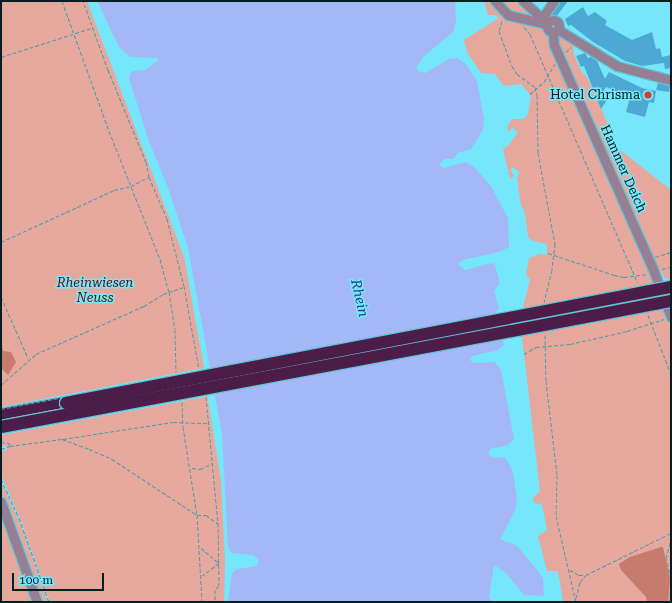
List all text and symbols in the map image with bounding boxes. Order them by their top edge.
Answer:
place label: Hotel Chrisma [550,87,640,103]
marker: Hotel Chrisma [643,90,653,100]
street label: Hammer Deich [597,123,649,215]
park label: Rheinwiesen Neuss [57,276,133,307]
water label: Rhein [348,278,372,318]
scale bar [14,565,106,591]
text: 100 m [19,573,53,587]

